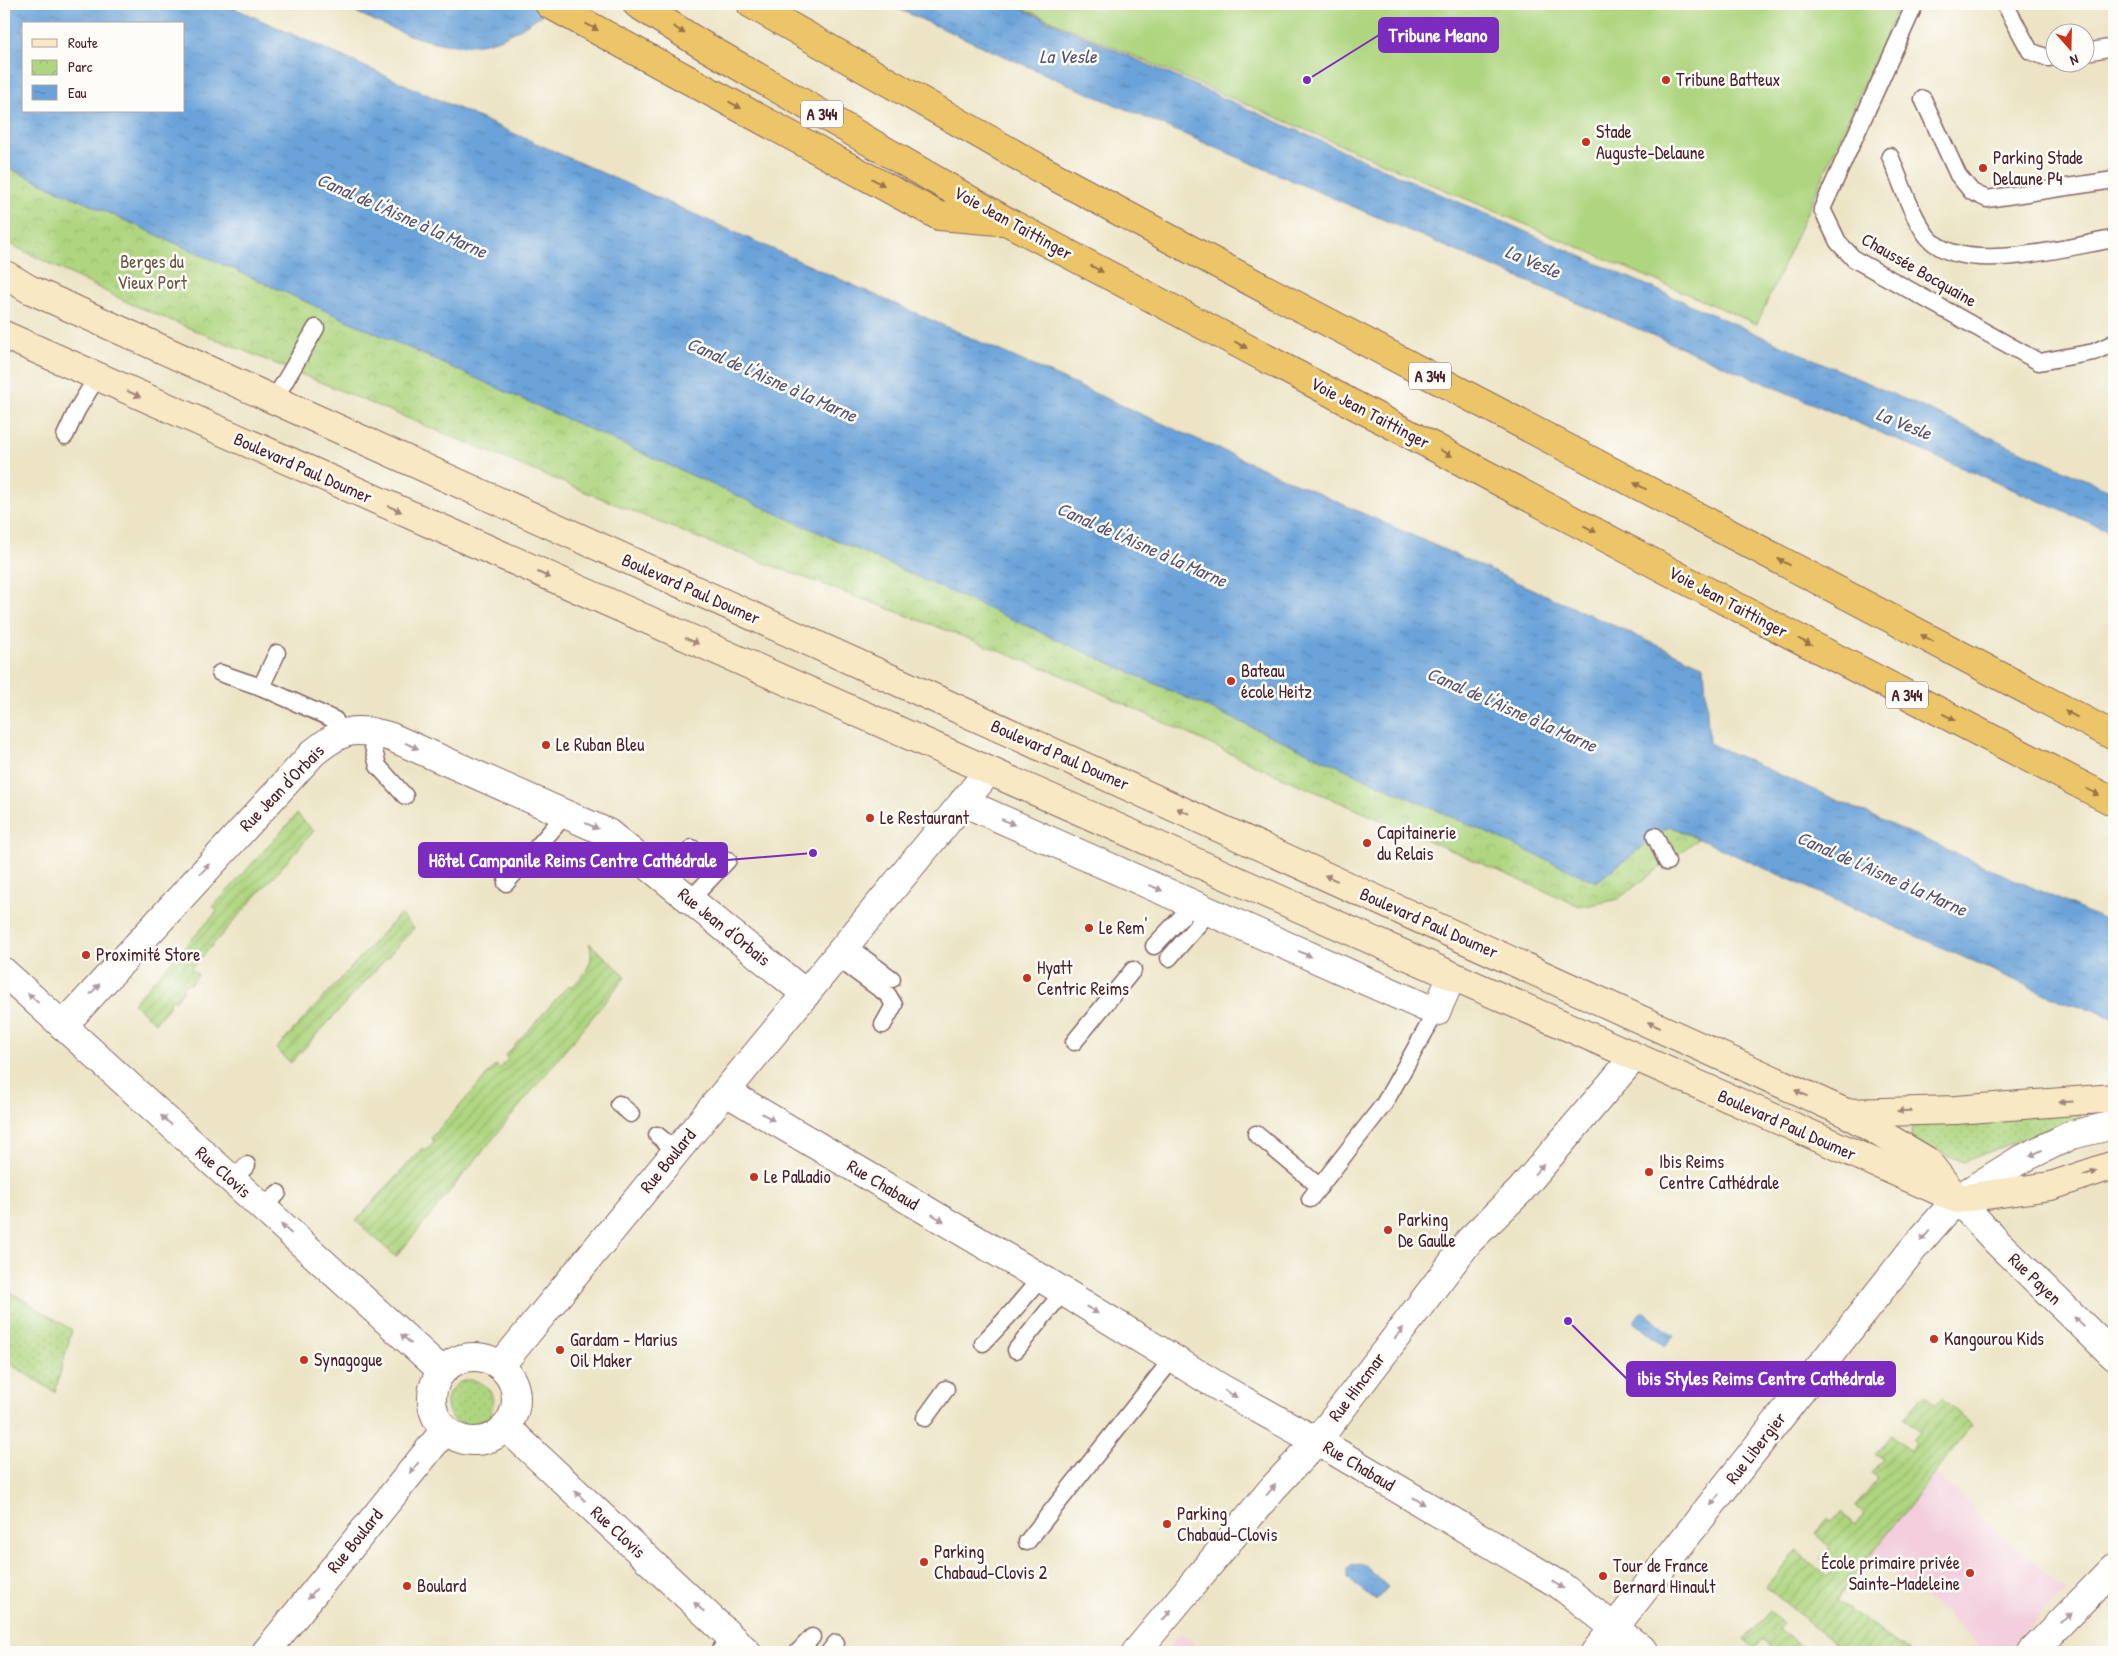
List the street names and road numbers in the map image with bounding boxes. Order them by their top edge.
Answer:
road number: A 344 [801,100,843,128]
street label: Voie Jean Taittinger [949,180,1077,266]
street label: Chaussée Bocquaine [1857,226,1981,313]
road number: A 344 [1409,362,1451,390]
street label: Voie Jean Taittinger [1306,371,1434,455]
street label: Boulevard Paul Doumer [230,426,376,509]
street label: Boulevard Paul Doumer [618,547,764,630]
street label: Voie Jean Taittinger [1664,560,1792,644]
road number: A 344 [1886,682,1928,708]
street label: Boulevard Paul Doumer [987,713,1133,796]
street label: Rue Jean d'Orbais [234,739,330,837]
street label: Boulevard Paul Doumer [1356,881,1502,964]
street label: Rue Jean d'Orbais [673,882,776,972]
street label: Boulevard Paul Doumer [1714,1083,1860,1166]
street label: Rue Boulard [634,1123,701,1198]
street label: Rue Clovis [190,1140,257,1203]
street label: Rue Chabaud [843,1153,924,1216]
street label: Rue Payen [2003,1247,2068,1310]
street label: Rue Hincmar [1322,1347,1391,1426]
street label: Rue Libergier [1720,1406,1792,1489]
street label: Rue Chabaud [1319,1434,1400,1497]
street label: Rue Clovis [585,1500,651,1564]
street label: Rue Boulard [321,1503,388,1578]

